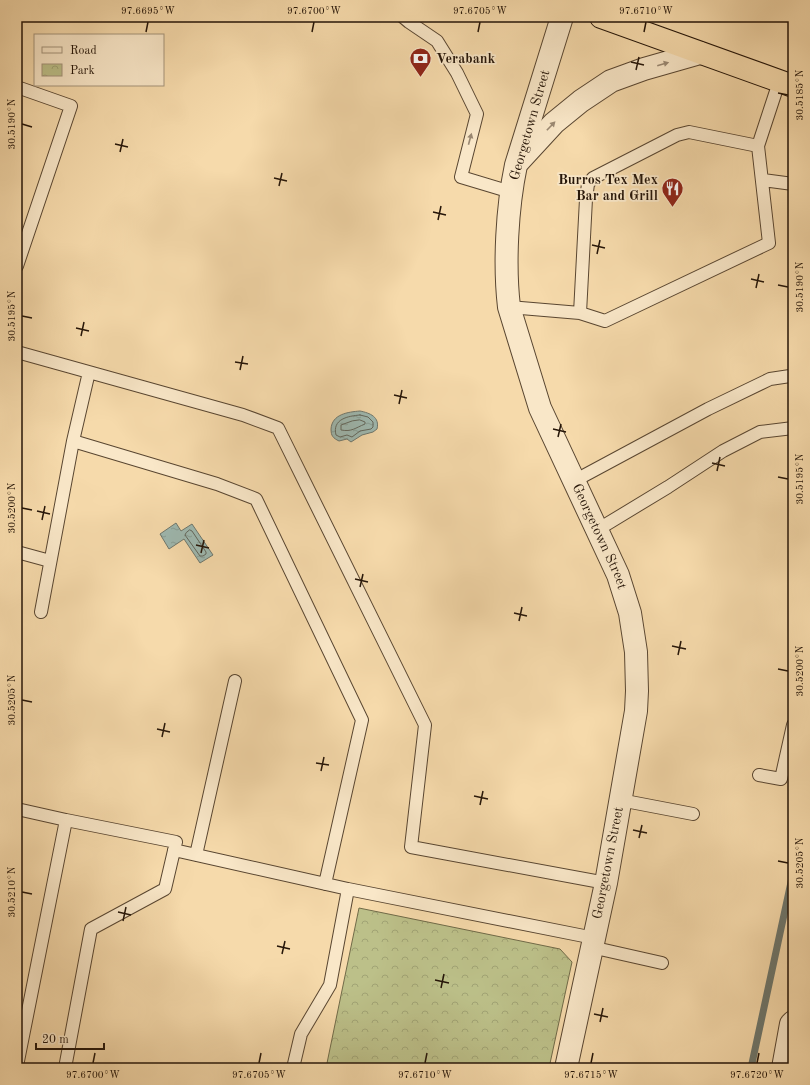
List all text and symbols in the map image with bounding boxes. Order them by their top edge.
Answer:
text: 97.6695°W [121,6,175,16]
text: 97.6700°W [287,6,341,16]
text: 97.6705°W [453,6,507,16]
text: 97.6710°W [619,6,673,16]
legend [34,34,164,86]
text: Road [70,45,97,57]
bank icon: Verabank [407,46,433,79]
place label: Verabank [436,52,496,66]
one-way arrow [658,61,670,67]
text: Park [70,65,95,77]
street label: Georgetown Street [508,68,553,182]
text: 30.5185°N [795,69,805,121]
text: 30.5190°N [7,98,17,150]
one-way arrow [547,121,556,131]
one-way arrow [468,133,474,145]
place label: Burros Tex Mex Bar and Grill [558,173,658,203]
restaurant icon: Burros Tex Mex Bar and Grill [660,175,686,208]
text: 30.5190°N [795,261,805,313]
text: 30.5195°N [7,290,17,342]
text: 30.5195°N [795,453,805,505]
text: 30.5200°N [7,482,17,534]
street label: Georgetown Street [569,482,629,591]
text: 30.5200°N [795,645,805,697]
text: 30.5205°N [7,674,17,726]
street label: Georgetown Street [590,805,626,920]
text: 30.5205°N [795,837,805,889]
text: 30.5210°N [7,866,17,918]
scale bar [36,1025,104,1051]
text: 20 m [42,1034,69,1046]
text: 97.6700°W [66,1070,120,1080]
text: 97.6705°W [232,1070,286,1080]
text: 97.6710°W [398,1070,452,1080]
text: 97.6715°W [564,1070,618,1080]
text: 97.6720°W [730,1070,784,1080]

